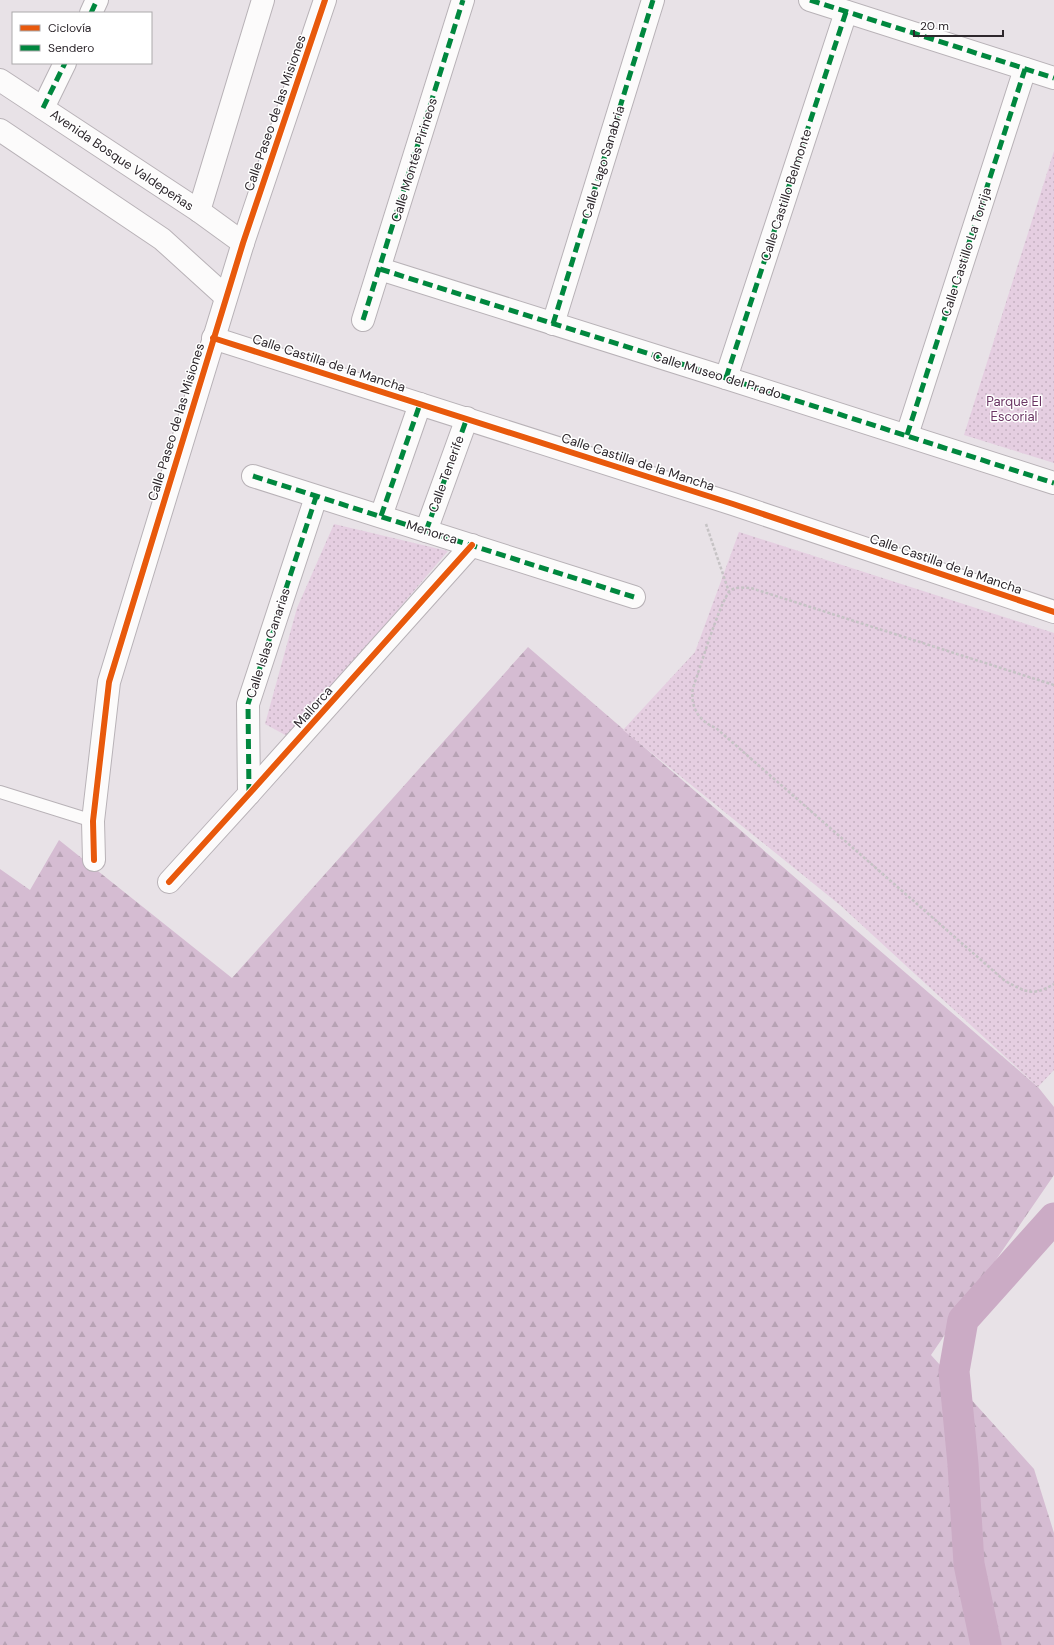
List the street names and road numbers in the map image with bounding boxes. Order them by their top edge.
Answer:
street label: Calle Paseo de las Misiones [240,33,310,193]
street label: Calle Montés Pirineos [387,96,441,224]
street label: Calle Lago Sanabria [578,103,628,221]
street label: Avenida Bosque Valdepeñas [47,106,197,214]
street label: Calle Castillo Belmonte [757,127,815,263]
street label: Calle Castillo La Torrija [937,185,995,319]
street label: Calle Castilla de la Mancha [250,330,408,396]
street label: Calle Paseo de las Misiones [144,341,208,503]
street label: Calle Museo del Prado [651,347,784,403]
street label: Calle Castilla de la Mancha [559,429,717,495]
street label: Calle Tenerife [424,433,468,515]
street label: Menorca [404,516,460,548]
street label: Calle Castilla de la Mancha [868,530,1024,598]
street label: Calle Islas Canarias [242,586,294,700]
street label: Mallorca [290,683,336,731]

